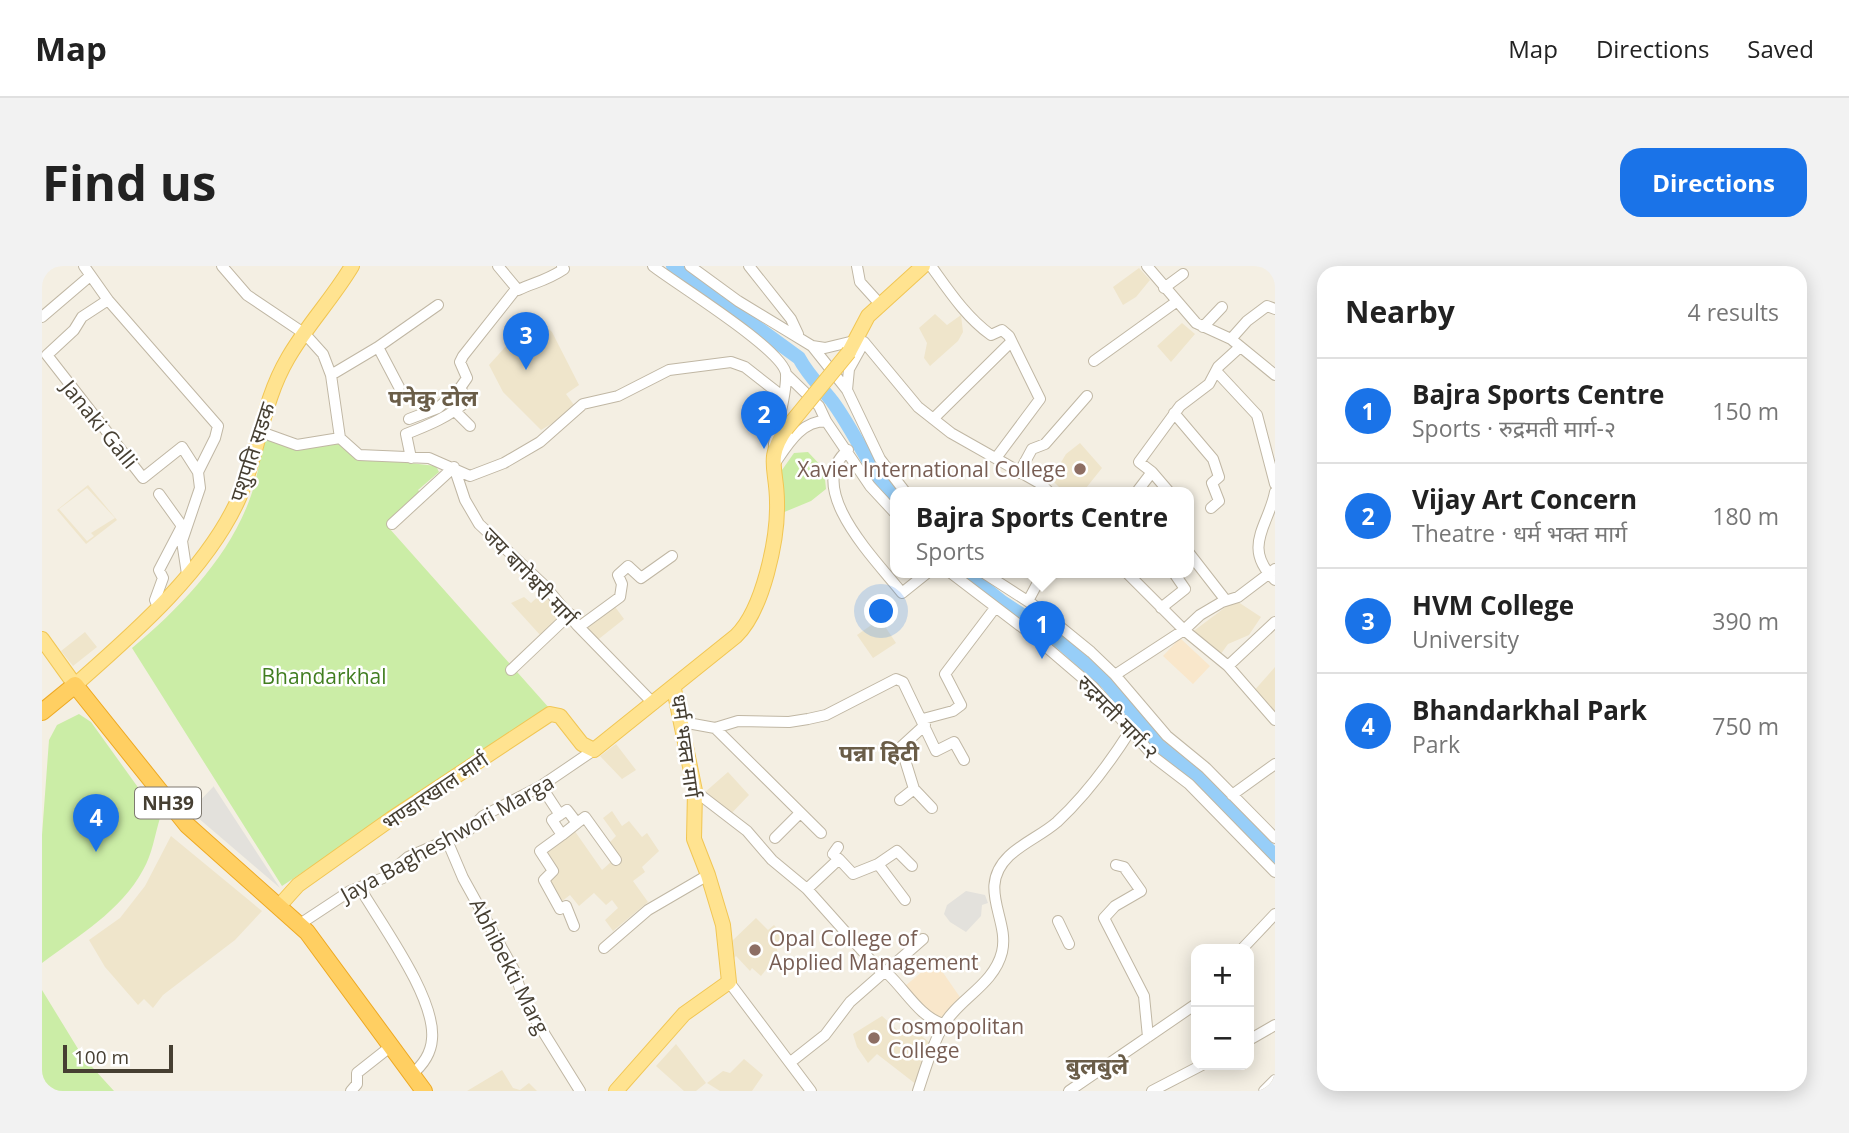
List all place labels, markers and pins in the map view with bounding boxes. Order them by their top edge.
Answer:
pin: 3 [503,312,549,370]
pin: 2 [741,391,787,449]
place label: Xavier International College [797,455,1066,483]
marker: Xavier International College [1072,461,1088,477]
pin: 1 [1019,601,1065,659]
pin: 4 [73,794,119,852]
place label: Opal College of Applied Management [769,924,979,976]
marker: Opal College of Applied Management [747,942,763,958]
place label: Cosmopolitan College [888,1012,1024,1064]
marker: Cosmopolitan College [866,1030,882,1046]

